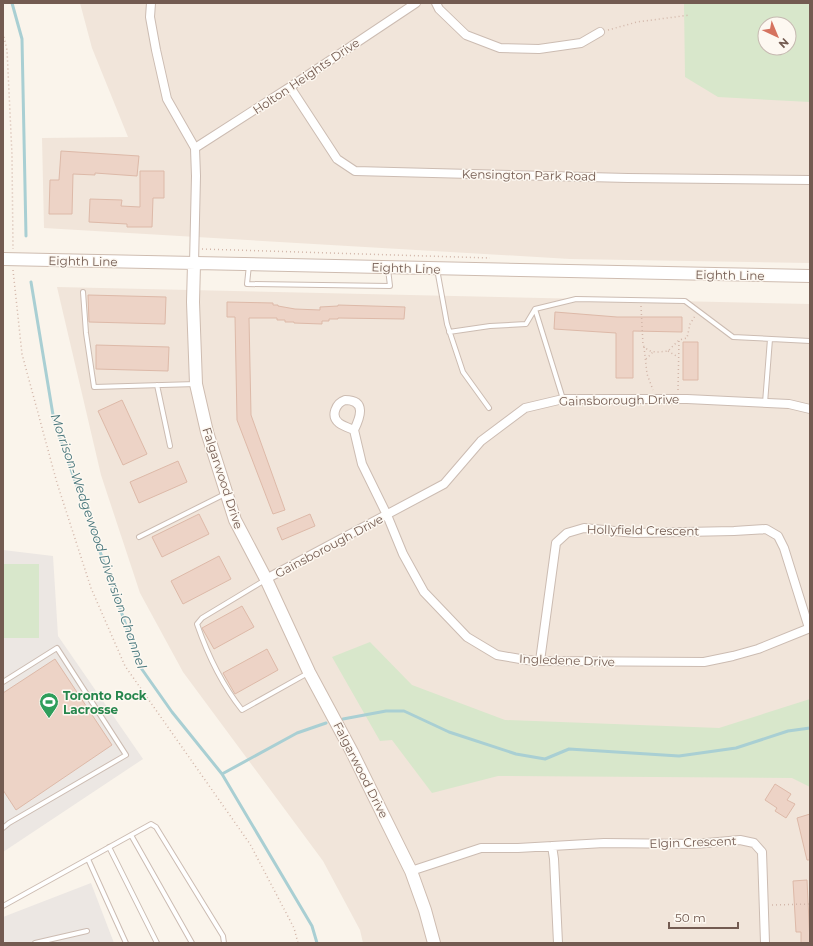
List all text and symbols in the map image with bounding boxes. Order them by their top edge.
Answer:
north arrow [757,16,797,56]
street label: Holton Heights Drive [250,35,362,117]
text: N [776,35,792,51]
street label: Kensington Park Road [462,166,596,184]
street label: Eighth Line [48,253,118,269]
street label: Eighth Line [371,259,441,277]
street label: Eighth Line [695,267,765,283]
street label: Gainsborough Drive [559,391,679,409]
water label: Morrison-Wedgewood Diversion Channel [48,411,151,671]
street label: Falgarwood Drive [199,425,247,531]
street label: Gainsborough Drive [272,511,386,581]
street label: Hollyfield Crescent [587,522,699,538]
street label: Ingledene Drive [519,651,615,669]
place label: Toronto Rock Lacrosse [63,688,147,717]
sports icon: Toronto Rock Lacrosse [38,691,60,719]
street label: Falgarwood Drive [330,719,392,821]
street label: Elgin Crescent [649,833,737,851]
scale bar [669,904,738,930]
text: 50 m [675,910,706,925]

